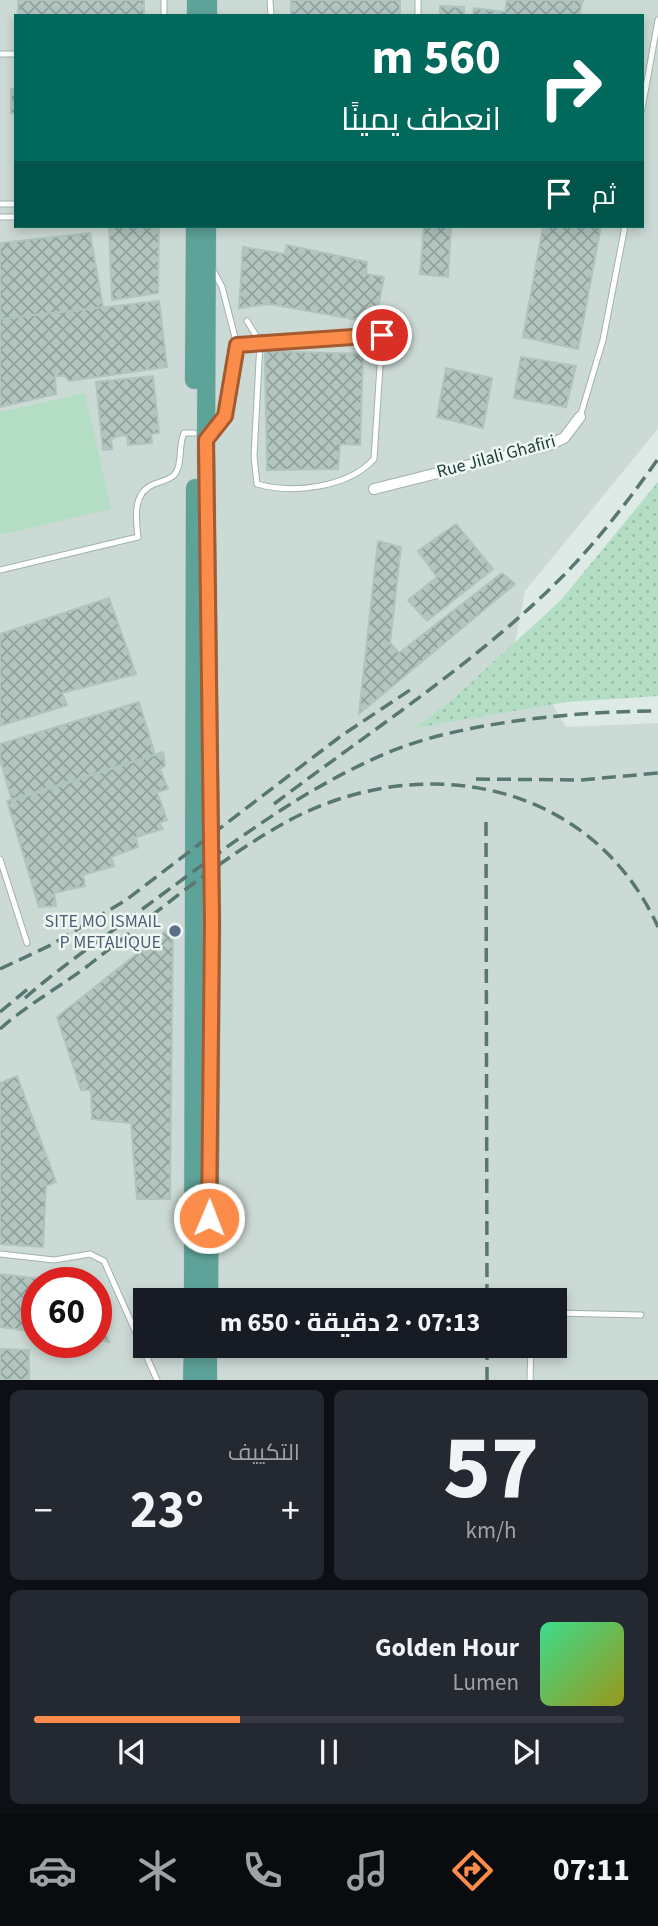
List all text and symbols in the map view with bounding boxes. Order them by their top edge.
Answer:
text: 560 m [372,23,501,93]
icon: right [525,42,616,133]
text: انعطف يمينًا [341,97,501,143]
icon: arrive [540,175,578,213]
text: ثم [592,177,616,214]
pin [352,305,412,365]
icon: arrive [363,316,401,354]
street label: Rue Jilali Ghafiri [434,429,558,484]
place label: SITE MO ISMAIL P METALIQUE [45,909,161,955]
marker: SITE MO ISMAIL P METALIQUE [167,923,183,939]
position arrow [172,1181,246,1255]
speed limit sign: 60 [21,1267,112,1358]
text: 07:13 · 2 دقيقة · 650 m [220,1304,480,1341]
text: 57 [443,1404,539,1533]
text: التكييف [228,1436,300,1469]
text: 23° [130,1474,204,1548]
text: − [34,1484,53,1538]
text: + [281,1484,300,1538]
text: km/h [466,1514,517,1547]
text: Golden Hour [375,1629,519,1666]
text: Lumen [452,1666,519,1699]
icon: previous [113,1733,151,1771]
icon: pause [310,1733,348,1771]
icon: next [507,1733,545,1771]
icon: car [28,1846,77,1895]
icon: climate [133,1846,182,1895]
icon: phone [238,1846,287,1895]
icon: music [343,1846,392,1895]
icon: directions [448,1846,497,1895]
text: 07:11 [553,1847,630,1893]

